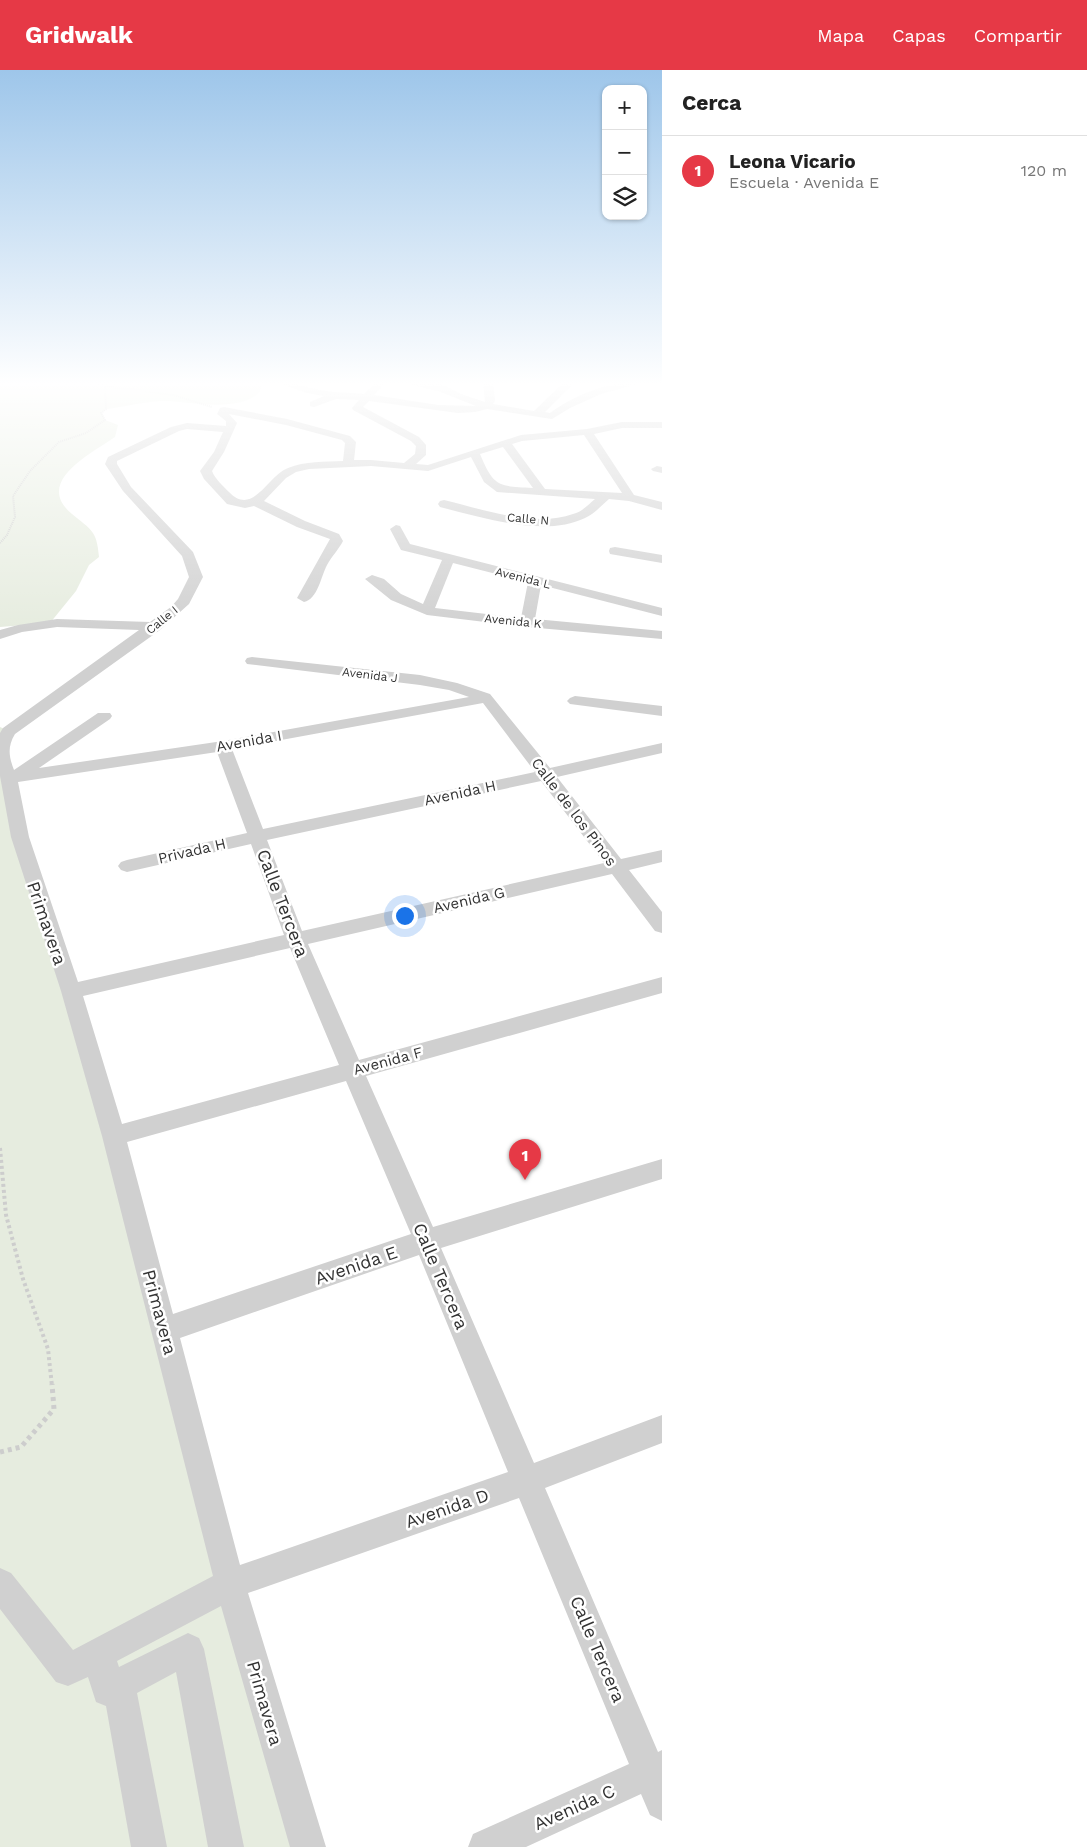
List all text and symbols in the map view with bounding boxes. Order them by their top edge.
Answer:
text: Gridwalk [25,21,133,49]
text: Mapa [817,25,864,46]
text: Capas [892,25,946,46]
text: Compartir [974,25,1062,46]
map controls [602,85,647,220]
button: + [602,85,647,130]
text: Cerca [682,90,741,115]
button: − [602,130,647,175]
text: Leona Vicario [729,150,856,173]
text: 1 [695,161,701,180]
text: 120 m [1021,161,1067,180]
text: Escuela · Avenida E [729,173,879,192]
button: layers [602,175,647,220]
street label: Calle N [506,510,550,528]
street label: Avenida L [494,564,552,592]
street label: Calle I [143,603,181,637]
street label: Avenida K [484,611,542,631]
street label: Avenida J [341,665,399,685]
street label: Avenida I [215,726,283,756]
street label: Calle de los Pinos [527,754,621,870]
street label: Avenida H [423,777,497,809]
street label: Privada H [156,834,228,868]
street label: Calle Tercera [253,846,313,960]
street label: Primavera [23,878,71,968]
street label: Avenida G [432,883,506,917]
your location [392,903,418,929]
street label: Avenida F [351,1043,425,1079]
pin: 1 [509,1139,541,1180]
street label: Calle Tercera [409,1220,473,1332]
street label: Avenida E [312,1241,400,1289]
street label: Primavera [139,1267,181,1357]
street label: Avenida D [402,1484,492,1532]
street label: Calle Tercera [566,1593,630,1705]
street label: Primavera [243,1658,287,1748]
street label: Avenida C [530,1780,618,1834]

